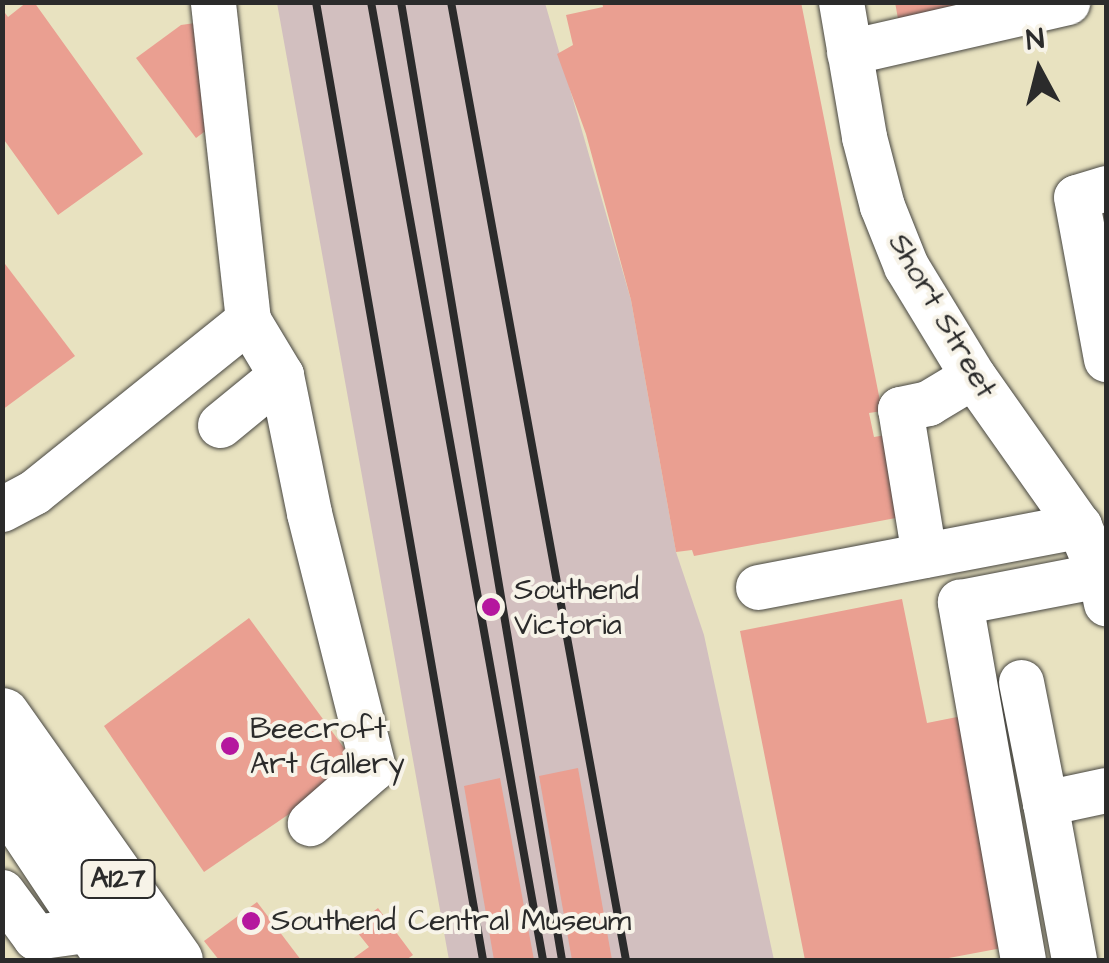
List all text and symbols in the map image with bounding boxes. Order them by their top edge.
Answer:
text: N [1024,19,1046,60]
north arrow [989,20,1089,120]
street label: Short Street [880,227,1004,405]
place label: Southend Victoria [514,572,639,642]
marker: Southend Victoria [478,594,504,620]
place label: Beecroft Art Gallery [250,711,405,782]
marker: Beecroft Art Gallery [219,735,241,757]
road number: A127 [80,856,156,902]
place label: Southend Central Museum [271,903,631,939]
marker: Southend Central Museum [240,910,262,932]

